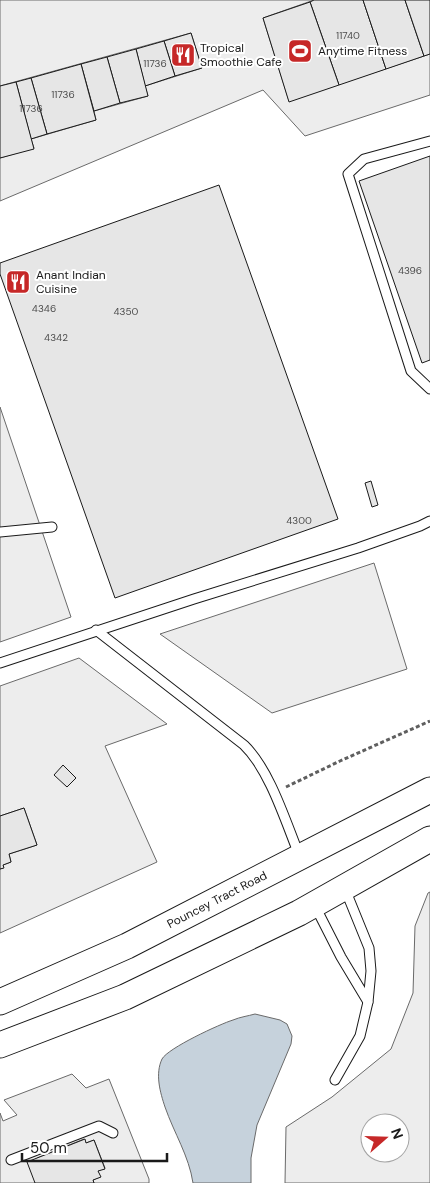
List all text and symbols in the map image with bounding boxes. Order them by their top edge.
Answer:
house number: 11740 [336,29,360,42]
sports icon: Anytime Fitness [287,38,313,64]
place label: Tropical Smoothie Cafe [200,40,282,70]
restaurant icon: Tropical Smoothie Cafe [170,42,196,68]
place label: Anytime Fitness [318,43,407,59]
house number: 11736 [143,57,167,70]
house number: 11736 [51,88,75,101]
house number: 11736 [19,102,43,115]
house number: 4396 [398,264,422,277]
place label: Anant Indian Cuisine [36,267,106,297]
restaurant icon: Anant Indian Cuisine [5,269,31,295]
house number: 4346 [32,302,56,315]
house number: 4350 [114,305,139,318]
house number: 4342 [44,331,68,344]
house number: 4300 [286,514,312,527]
street label: Pouncey Tract Road [164,867,270,932]
north arrow [360,1113,410,1163]
text: N [387,1126,407,1141]
scale bar [22,1130,168,1162]
text: 50 m [30,1138,67,1158]

